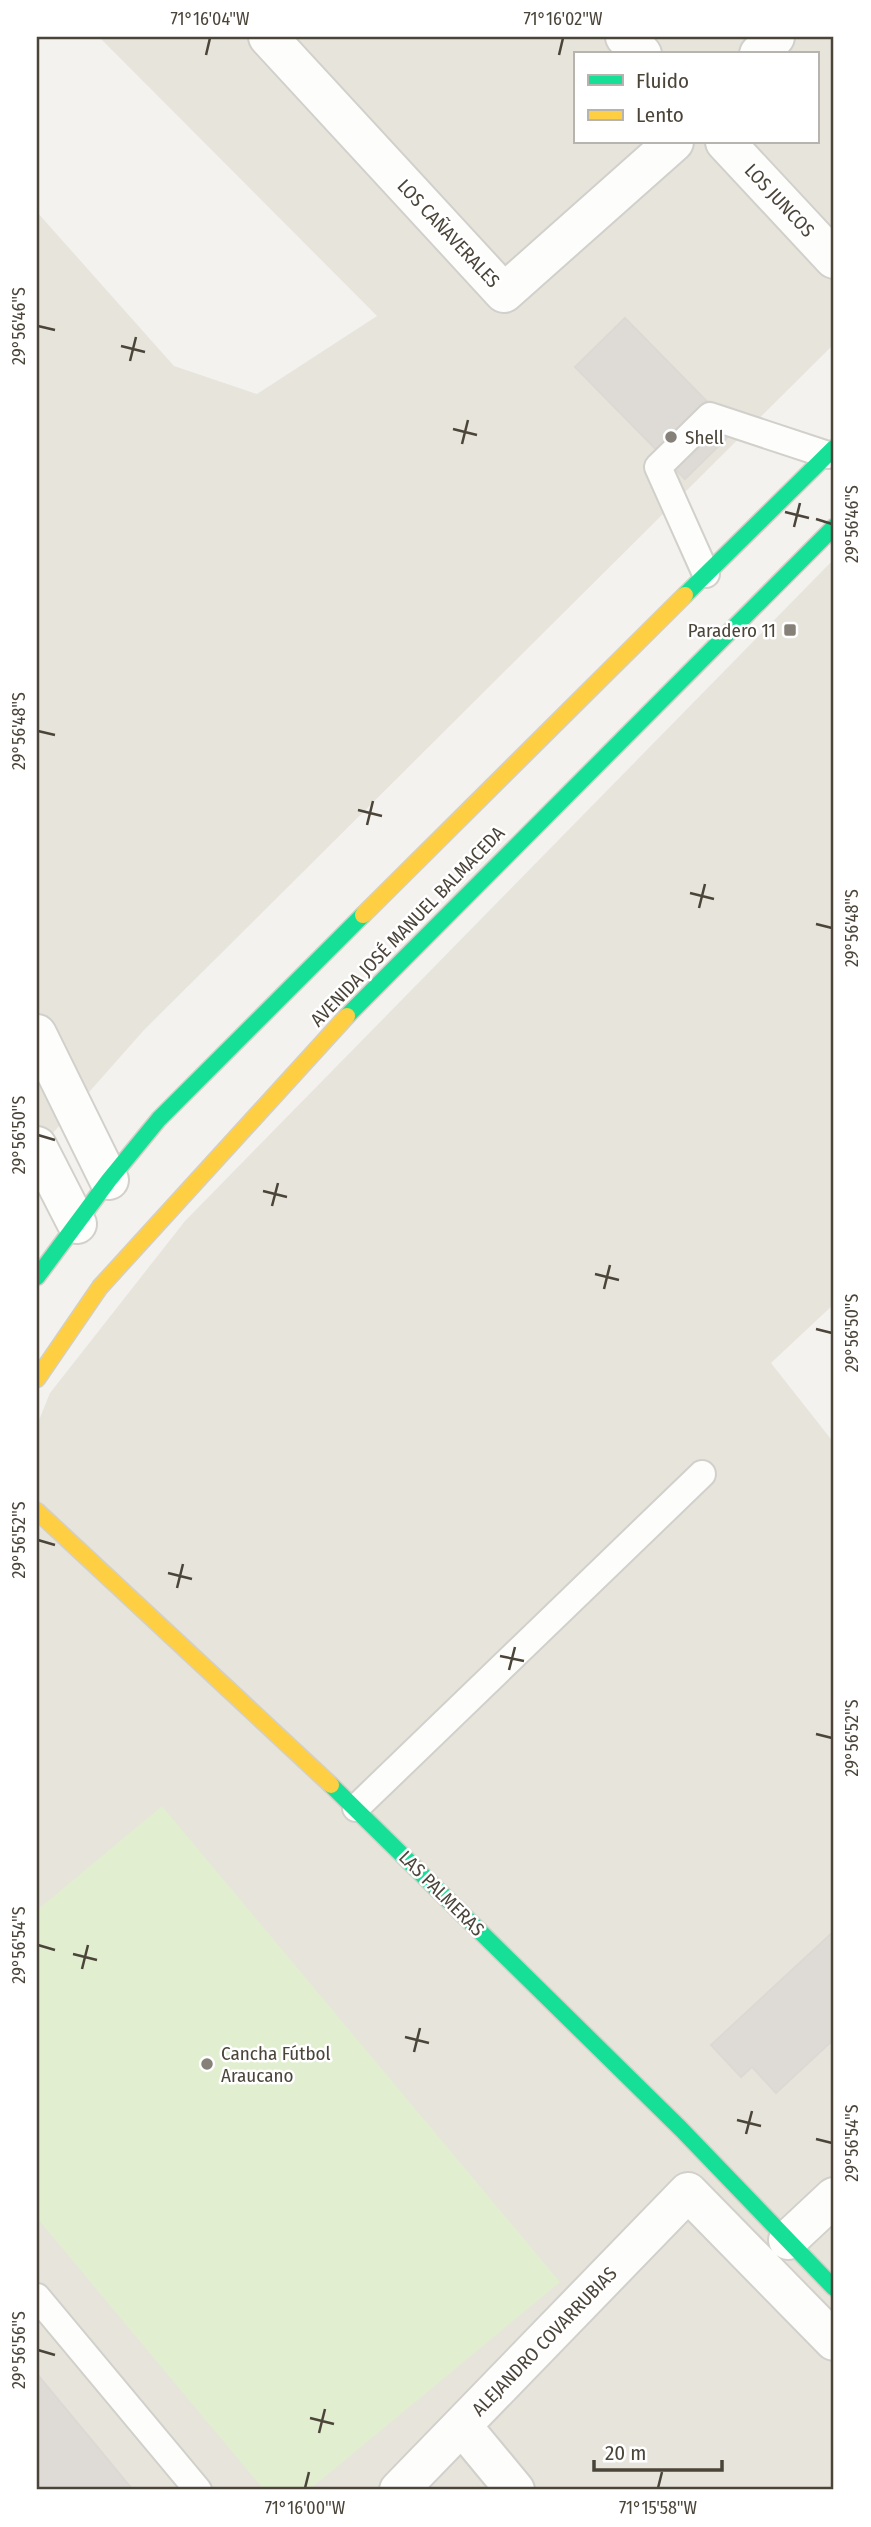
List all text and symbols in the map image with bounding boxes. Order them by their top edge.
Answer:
text: 71°16'04"W [170,8,250,30]
text: 71°16'02"W [524,8,603,30]
legend [574,52,818,144]
text: Fluido [636,68,689,94]
text: Lento [636,102,684,128]
street label: LOS JUNCOS [740,159,819,242]
street label: LOS CAÑAVERALES [393,174,505,292]
text: 29°56'46"S [8,287,30,365]
place label: Shell [685,426,724,449]
marker: Shell [663,429,679,445]
text: 29°56'46"S [841,485,863,563]
place label: Paradero 11 [688,619,776,642]
marker: Paradero 11 [782,622,798,638]
text: 29°56'48"S [8,692,30,770]
street label: AVENIDA JOSÉ MANUEL BALMACEDA [306,822,509,1031]
text: 29°56'48"S [841,889,863,967]
text: 29°56'50"S [8,1096,30,1174]
text: 29°56'50"S [841,1294,863,1372]
text: 29°56'52"S [8,1501,30,1579]
text: 29°56'52"S [841,1699,863,1777]
street label: LAS PALMERAS [394,1846,489,1941]
text: 29°56'54"S [8,1906,30,1984]
place label: Cancha Fútbol Araucano [221,2042,331,2087]
marker: Cancha Fútbol Araucano [199,2056,215,2072]
text: 29°56'54"S [841,2104,863,2182]
street label: ALEJANDRO COVARRUBIAS [467,2262,622,2421]
text: 29°56'56"S [8,2311,30,2389]
scale bar [594,2429,722,2473]
text: 20 m [605,2440,646,2466]
text: 71°16'00"W [265,2497,346,2519]
text: 71°15'58"W [619,2497,698,2519]

